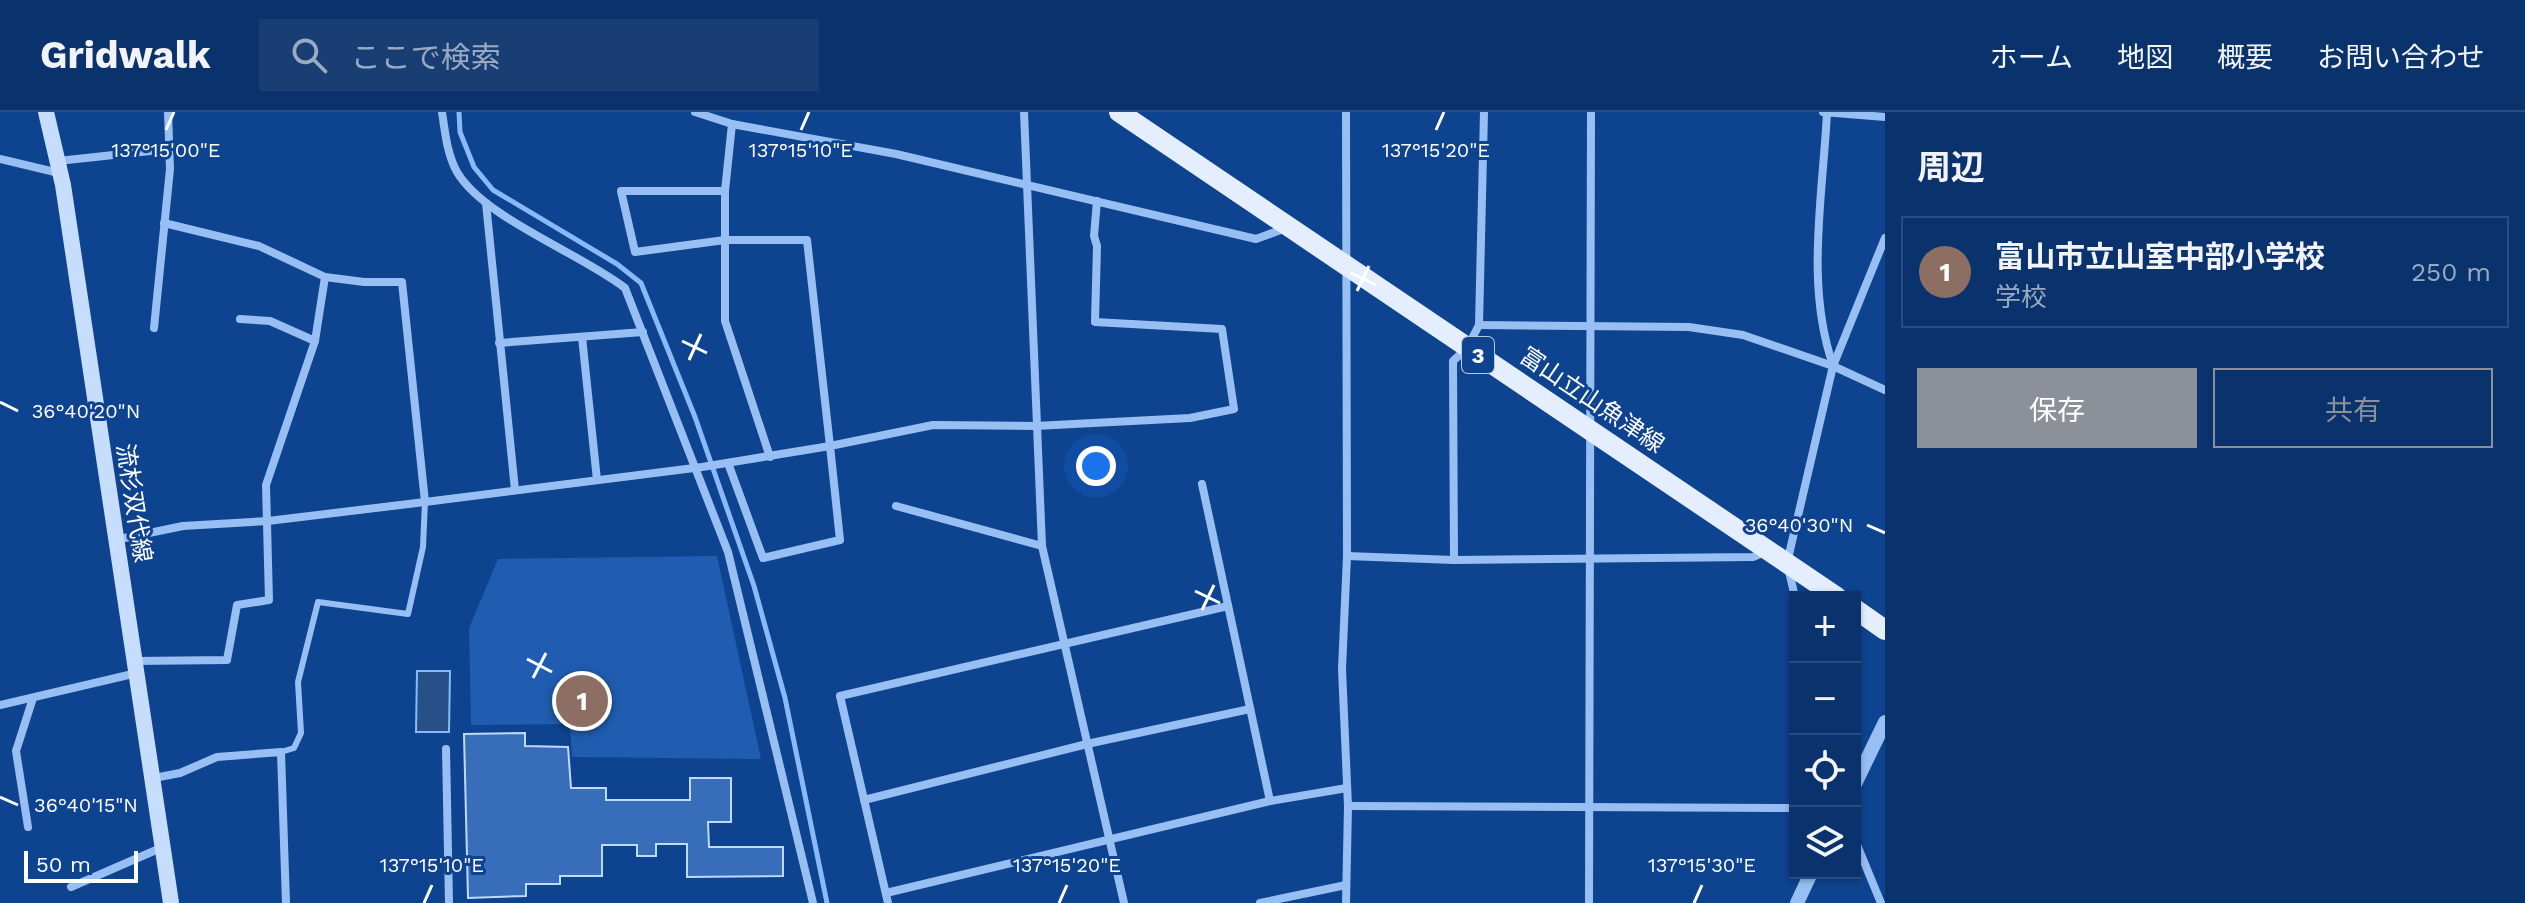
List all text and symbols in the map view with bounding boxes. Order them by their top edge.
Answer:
search box [259,19,819,91]
text: Gridwalk [40,33,211,77]
icon: search [287,33,331,77]
text: ここで検索 [351,40,501,75]
text: ホーム [1990,41,2073,74]
text: 地図 [2117,41,2173,74]
text: 概要 [2217,41,2273,74]
text: お問い合わせ [2317,41,2485,74]
text: 137°15'00"E [112,138,220,162]
text: 137°15'10"E [749,138,853,162]
text: 137°15'20"E [1382,138,1490,162]
text: 周辺 [1917,147,1985,187]
text: 富山市立山室中部小学校 [1995,239,2325,274]
text: 1 [1939,257,1951,287]
text: 250 m [2411,257,2491,287]
text: 学校 [1995,282,2047,312]
road number: 3 [1462,337,1494,373]
street label: 富山立山魚津線 [1515,341,1669,459]
button: 保存 [1917,368,2197,448]
button: 共有 [2213,368,2493,448]
text: 36°40'20"N [32,399,140,423]
street label: 流杉双代線 [111,442,157,564]
your location [1076,446,1116,486]
text: 36°40'30"N [1745,513,1853,537]
map controls [1789,591,1861,879]
button: + [1789,591,1861,663]
button: − [1789,663,1861,735]
pin: 1 [556,671,608,731]
button: locate [1789,735,1861,807]
text: 36°40'15"N [34,793,138,817]
button: layers [1789,807,1861,879]
scale bar [24,847,138,883]
text: 50 m [36,852,91,877]
text: 137°15'10"E [380,853,484,877]
text: 137°15'20"E [1013,853,1121,877]
text: 137°15'30"E [1648,853,1756,877]

